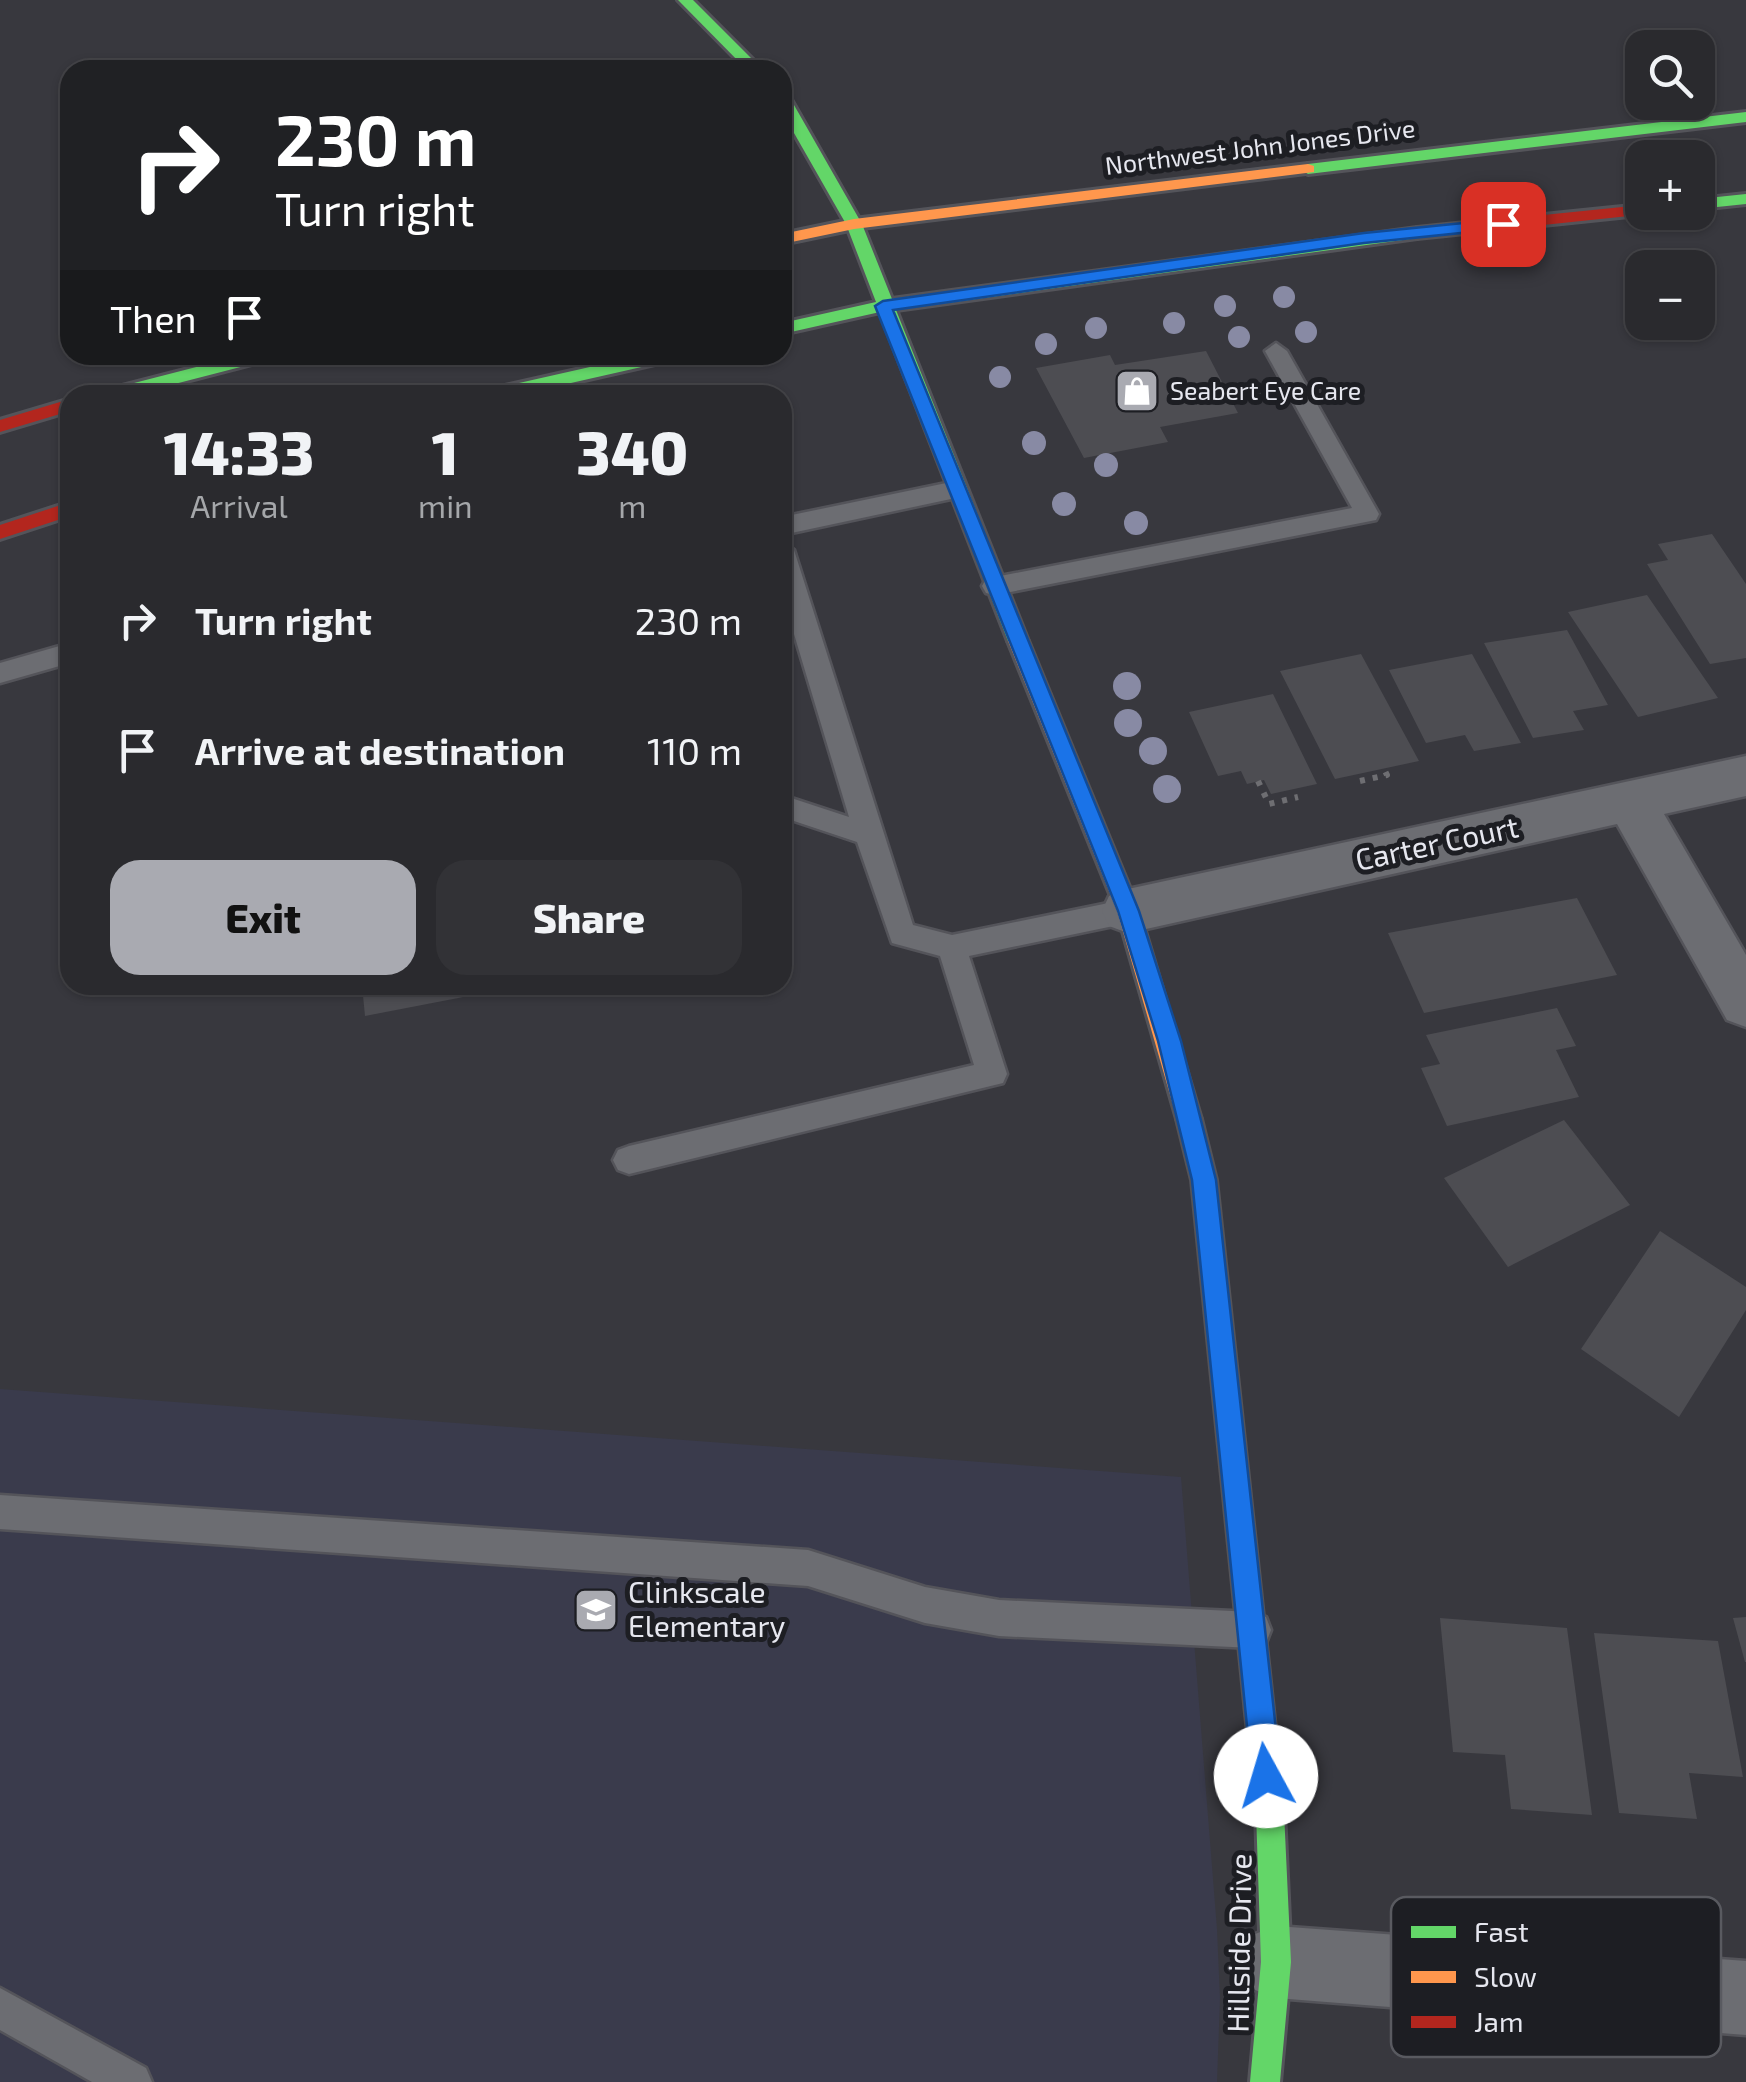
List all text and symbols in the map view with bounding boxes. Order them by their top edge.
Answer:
map controls [1625,30,1715,340]
button: search [1625,30,1715,120]
text: 230 m [275,96,476,180]
icon: right [110,100,240,230]
street label: Northwest John Jones Drive [1103,112,1417,180]
button: + [1625,140,1715,230]
text: Turn right [275,181,475,235]
pin [1461,182,1546,267]
icon: arrive [1476,197,1531,252]
button: − [1625,250,1715,340]
icon: arrive [217,290,272,345]
text: Then [110,295,197,341]
shop icon: Seabert Eye Care [1114,368,1160,414]
place label: Seabert Eye Care [1170,375,1361,405]
text: 14:33 [164,415,314,487]
text: 1 [432,415,459,487]
text: 340 [576,415,688,487]
text: Arrival [190,486,288,524]
text: min [418,486,473,524]
text: m [618,486,646,524]
icon: right [110,593,165,648]
text: Turn right [195,597,372,643]
text: 230 m [635,597,742,643]
icon: arrive [110,723,165,778]
text: Arrive at destination [195,727,565,773]
text: 110 m [647,727,742,773]
street label: Carter Court [1352,807,1521,877]
button: Exit [110,860,416,975]
button: Share [436,860,742,975]
place label: Clinkscale Elementary [628,1573,786,1643]
school or university icon: Clinkscale Elementary [573,1587,619,1633]
position arrow [1214,1724,1318,1828]
street label: Hillside Drive [1218,1853,1258,2033]
legend [1391,1897,1721,2057]
text: Fast [1474,1914,1529,1948]
text: Slow [1474,1959,1537,1993]
text: Jam [1474,2004,1523,2038]

